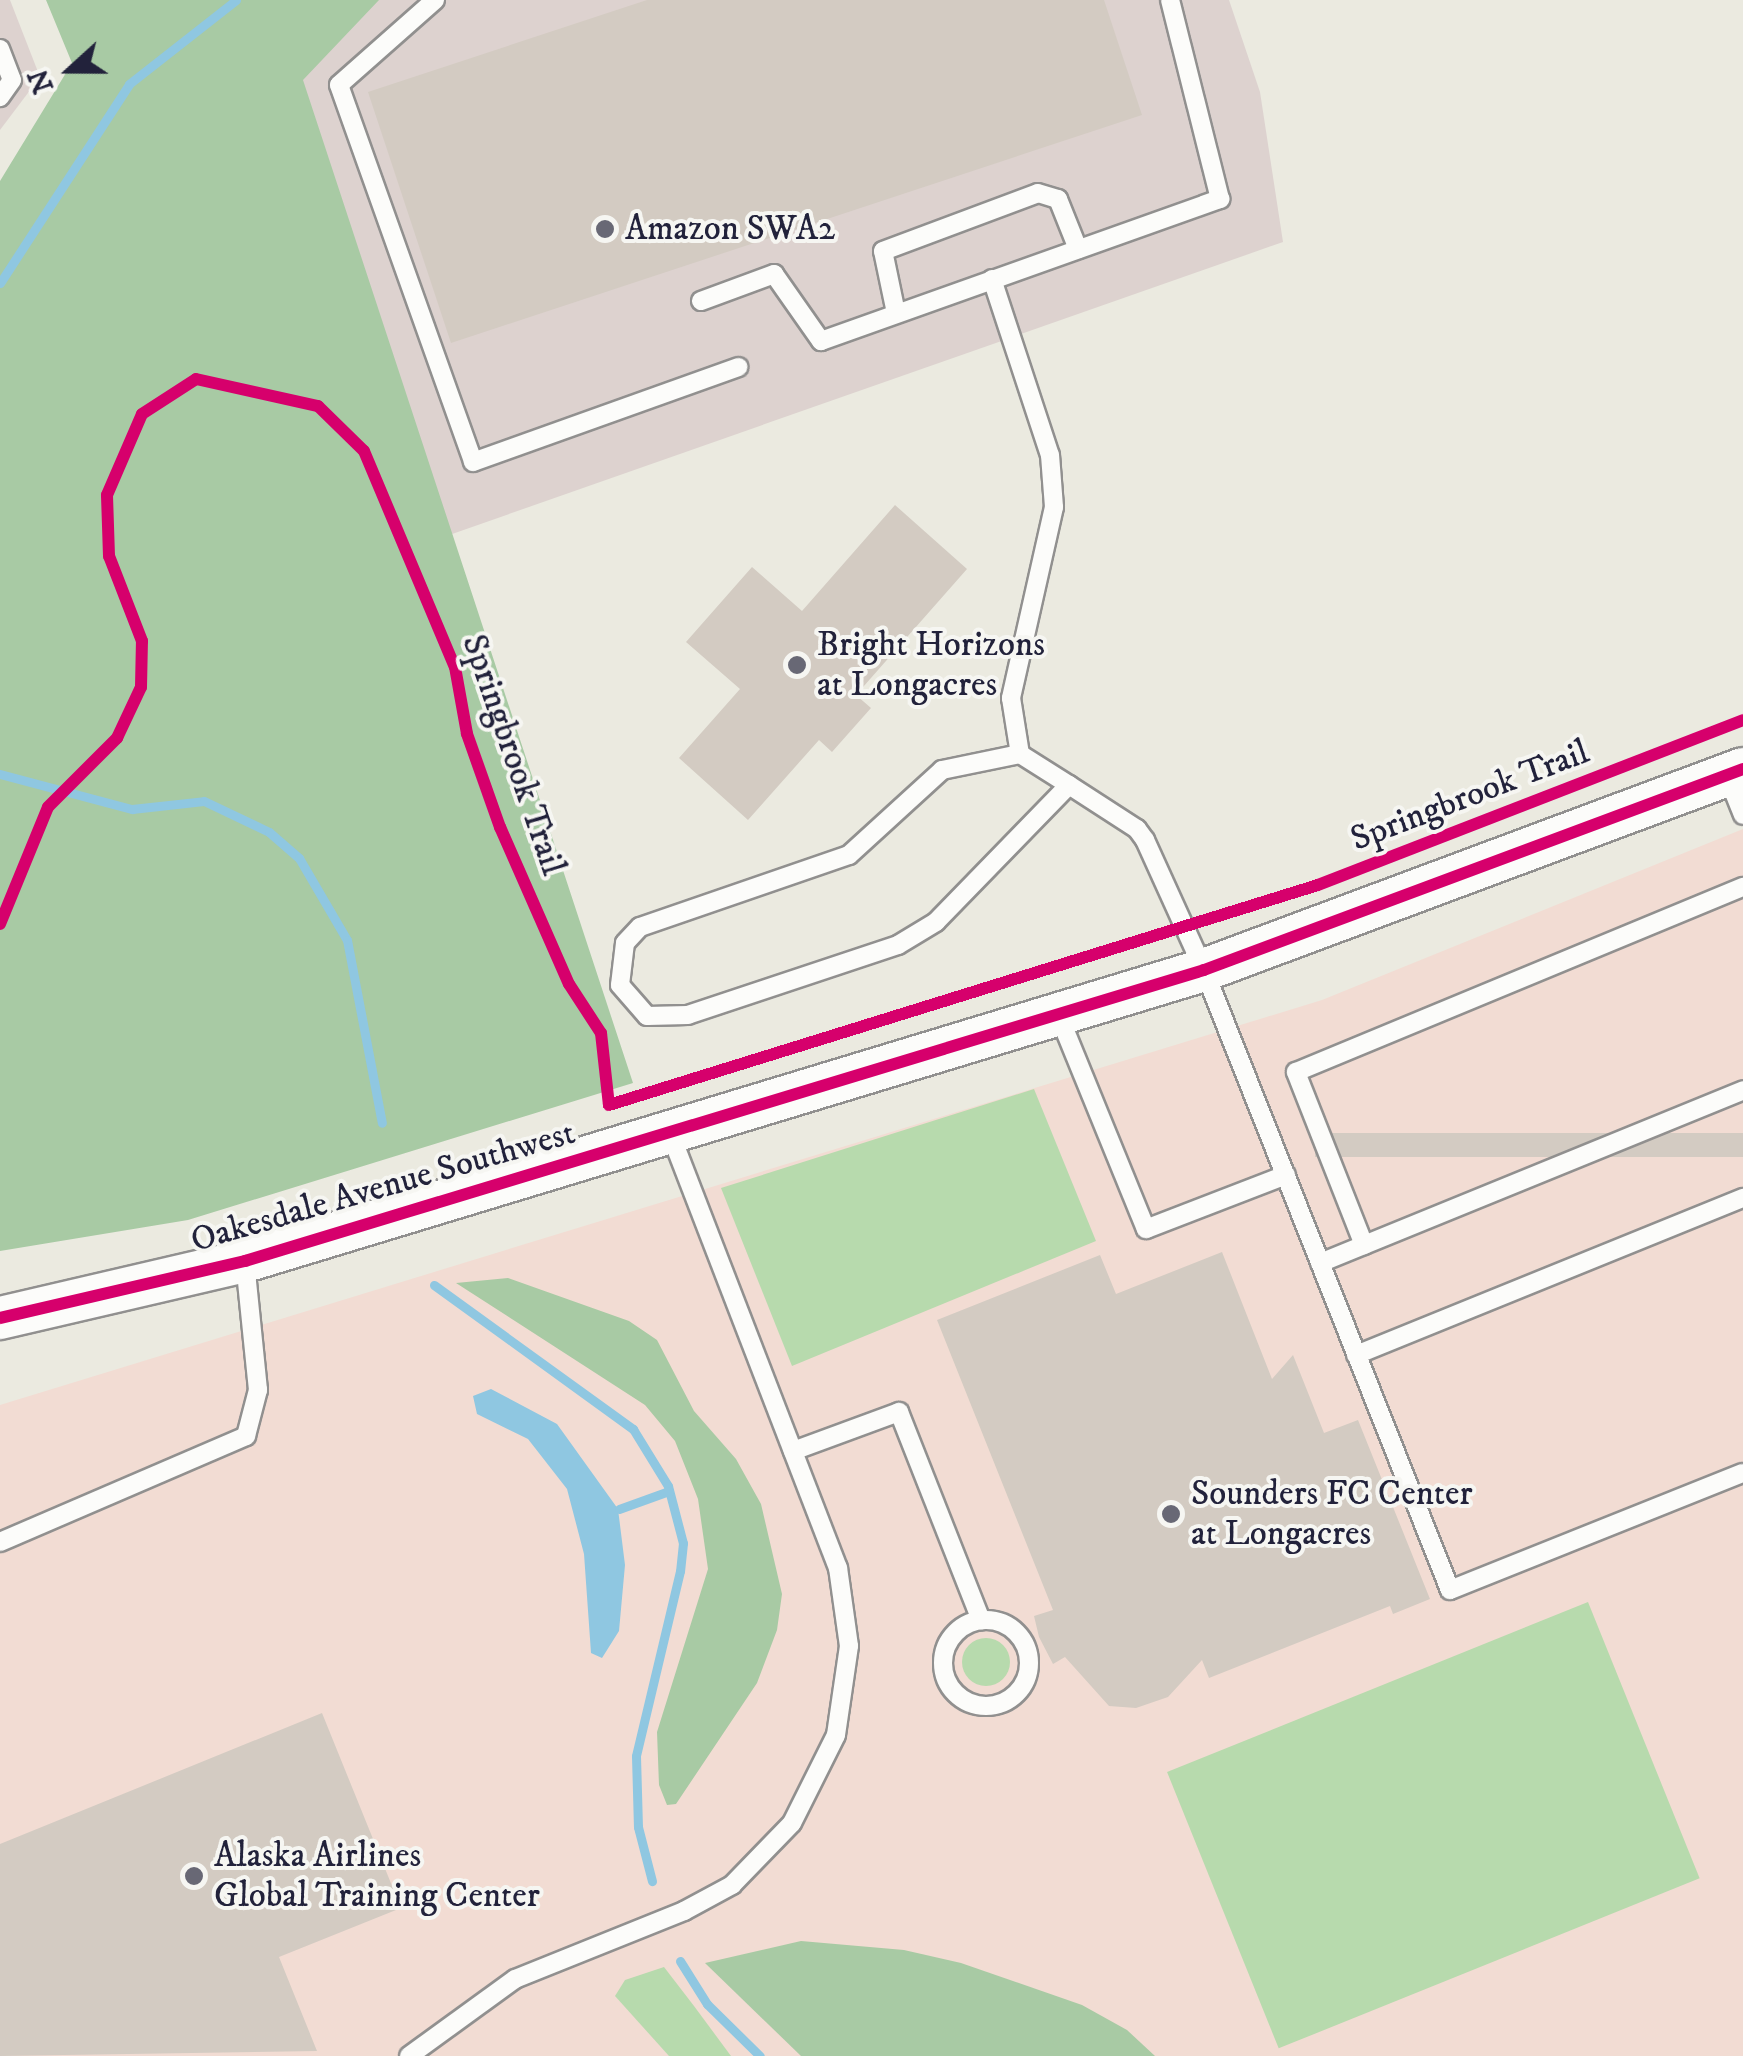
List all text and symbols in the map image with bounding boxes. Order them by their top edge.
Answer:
north arrow [20,20,120,120]
text: N [21,64,62,98]
place label: Amazon SWA2 [625,208,835,250]
marker: Amazon SWA2 [594,218,616,240]
place label: Bright Horizons at Longacres [817,624,1045,706]
street label: Springbrook Trail [452,629,574,881]
marker: Bright Horizons at Longacres [786,654,808,676]
street label: Springbrook Trail [1345,731,1595,861]
street label: Oakesdale Avenue Southwest [186,1112,580,1262]
place label: Sounders FC Center at Longacres [1191,1473,1472,1555]
marker: Sounders FC Center at Longacres [1160,1503,1182,1525]
place label: Alaska Airlines Global Training Center [214,1835,540,1917]
marker: Alaska Airlines Global Training Center [183,1865,205,1887]

